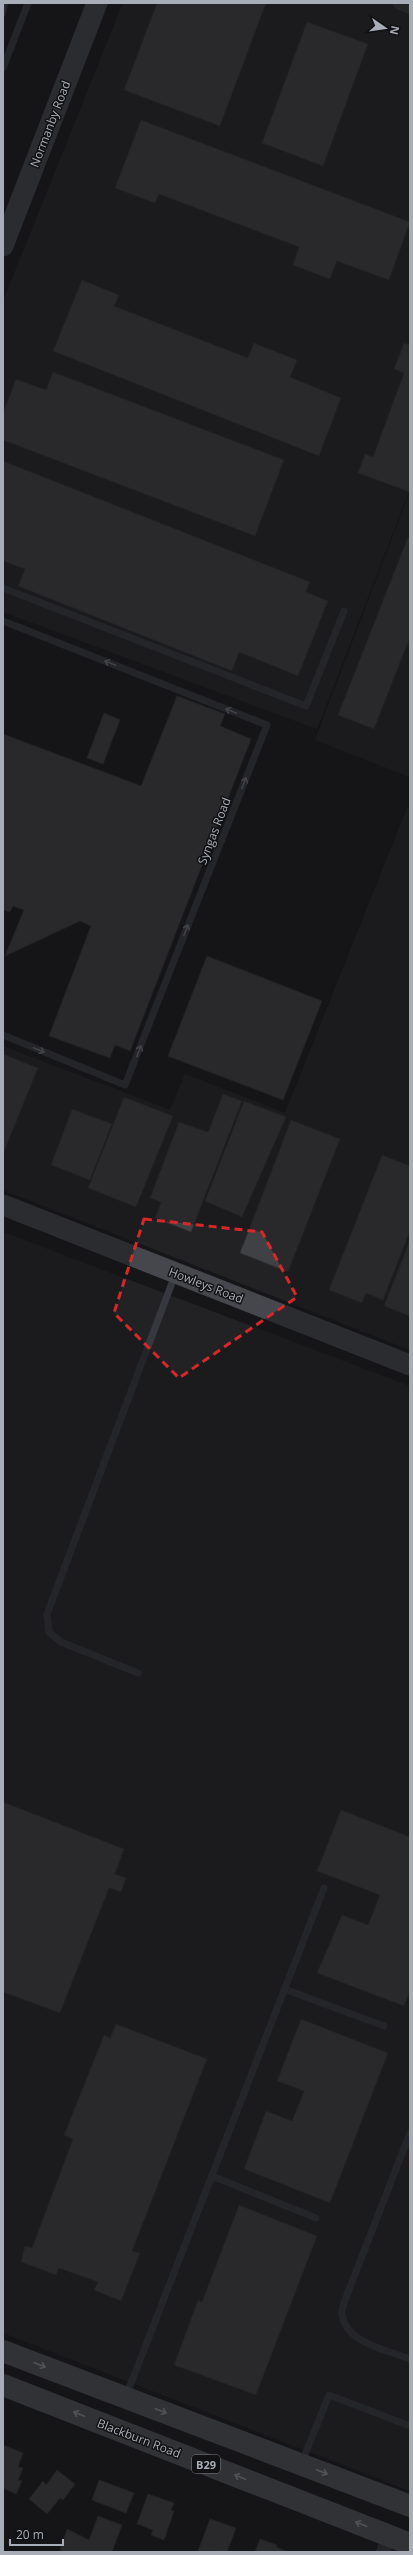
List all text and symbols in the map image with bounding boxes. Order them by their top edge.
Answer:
north arrow [365,8,405,48]
text: N [387,24,404,36]
street label: Normanby Road [26,78,74,170]
one-way arrow [104,659,116,666]
one-way arrow [225,707,237,714]
one-way arrow [241,778,249,790]
street label: Syngas Road [193,795,235,867]
one-way arrow [183,925,191,937]
one-way arrow [33,1046,45,1054]
one-way arrow [135,1046,143,1058]
street label: Howleys Road [166,1263,246,1307]
one-way arrow [33,2361,45,2369]
one-way arrow [155,2407,167,2415]
one-way arrow [74,2410,86,2418]
street label: Blackburn Road [95,2414,183,2462]
road number: B29 [192,2455,220,2473]
one-way arrow [315,2469,327,2477]
one-way arrow [234,2473,246,2481]
one-way arrow [355,2520,367,2528]
scale bar [10,2521,63,2547]
text: 20 m [16,2526,44,2543]

